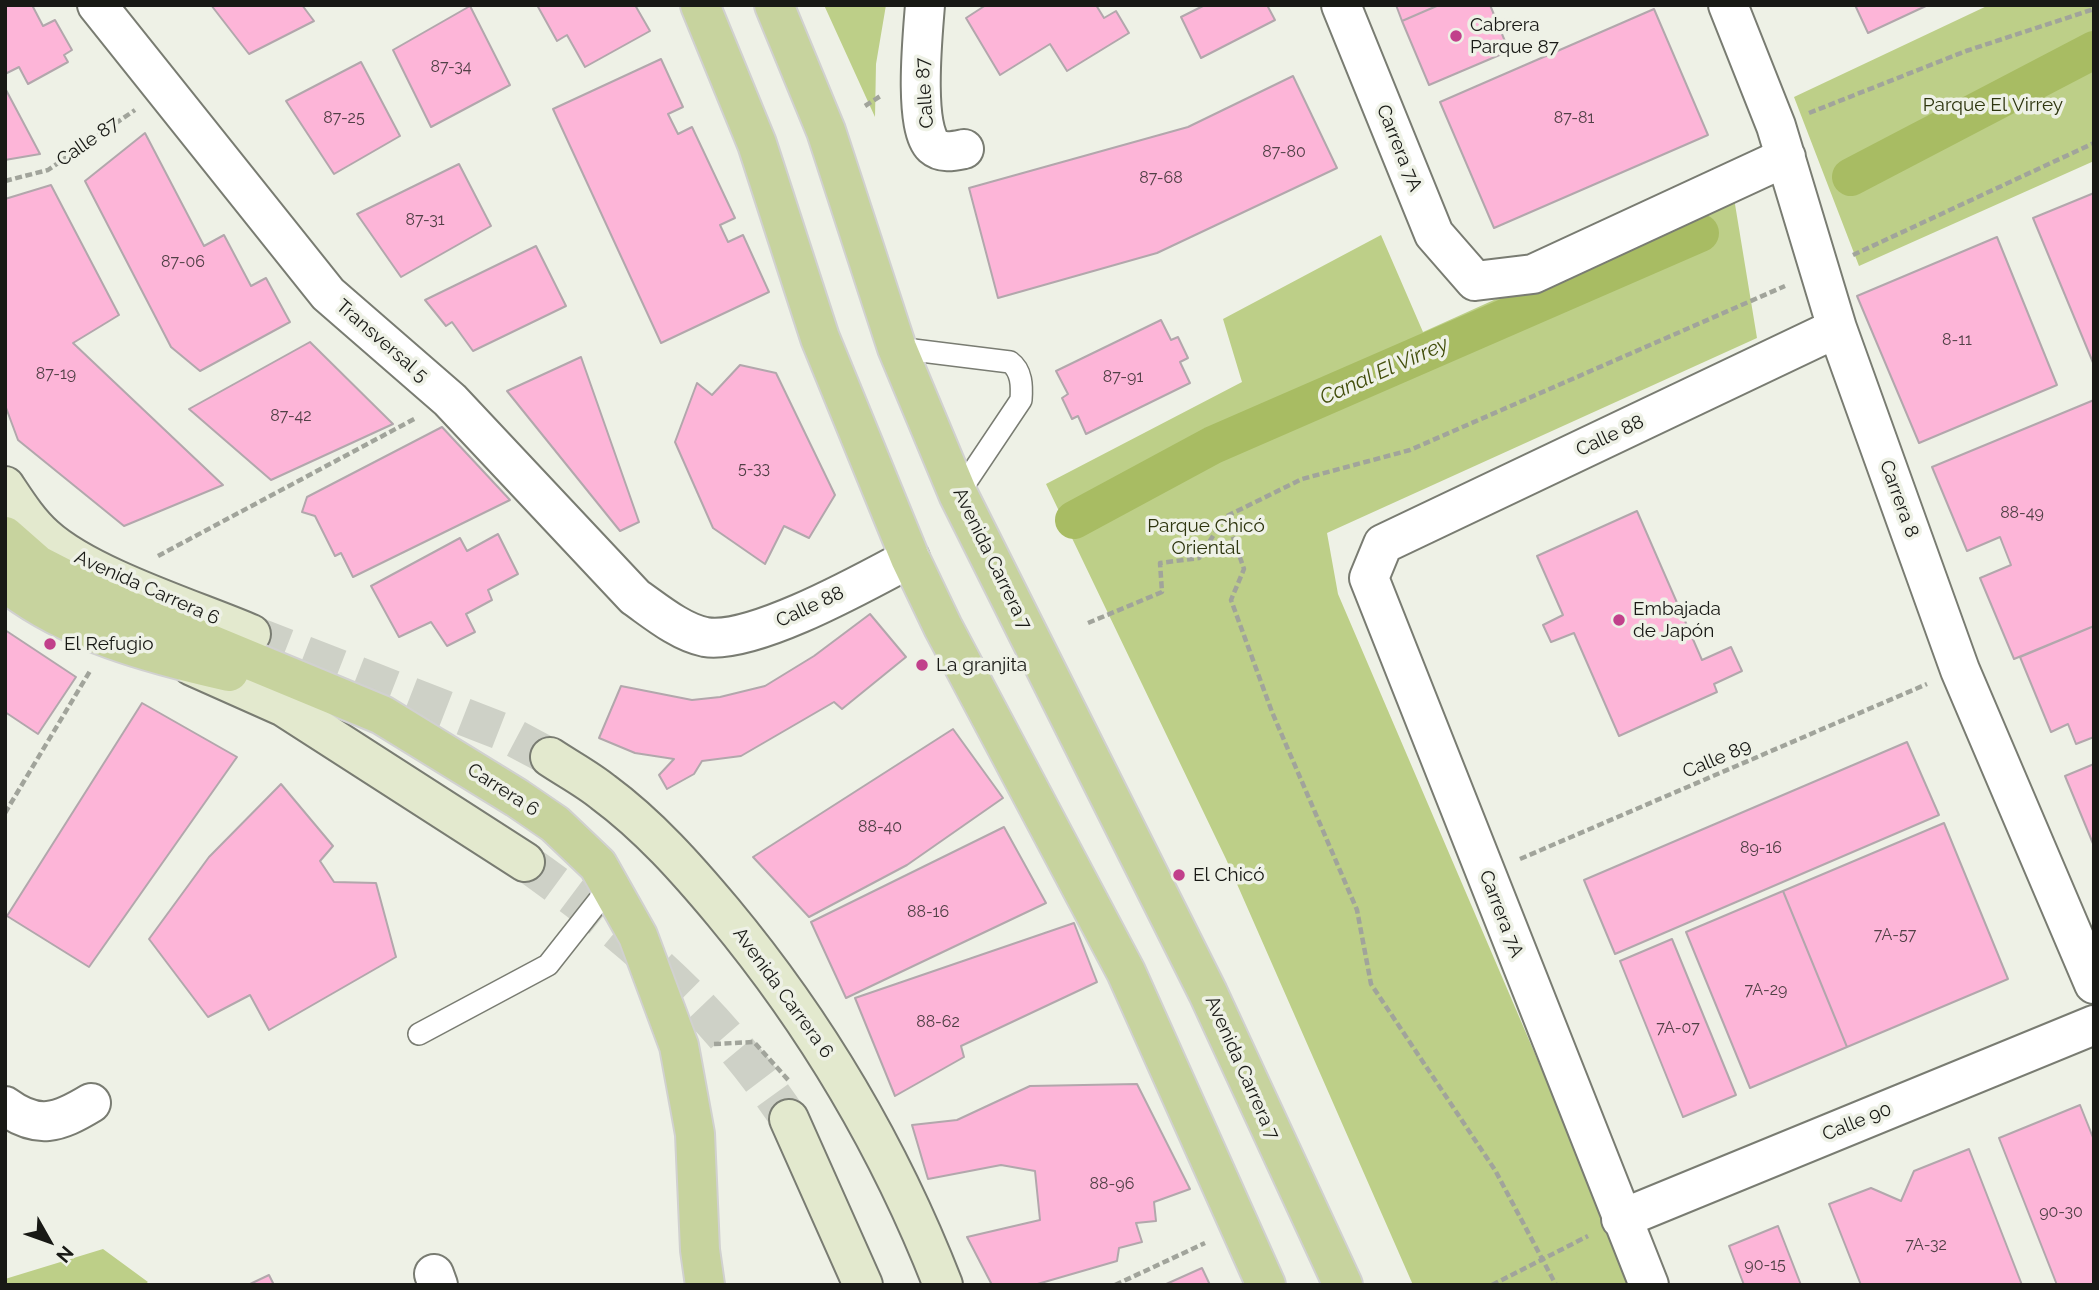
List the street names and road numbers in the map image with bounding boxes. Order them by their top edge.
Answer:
street label: Calle 87 [911,57,939,129]
street label: Carrera 7A [1371,101,1427,195]
street label: Calle 87 [52,112,124,172]
street label: Transversal 5 [331,295,433,387]
street label: Calle 88 [1572,410,1648,462]
street label: Carrera 8 [1874,457,1924,541]
street label: Avenida Carrera 7 [948,484,1036,634]
street label: Avenida Carrera 6 [71,546,223,630]
street label: Calle 88 [772,581,848,633]
street label: Calle 89 [1679,734,1755,784]
street label: Carrera 6 [463,758,543,822]
street label: Carrera 7A [1474,867,1528,961]
street label: Avenida Carrera 6 [728,923,838,1063]
street label: Avenida Carrera 7 [1200,993,1284,1143]
street label: Calle 90 [1819,1098,1895,1146]

